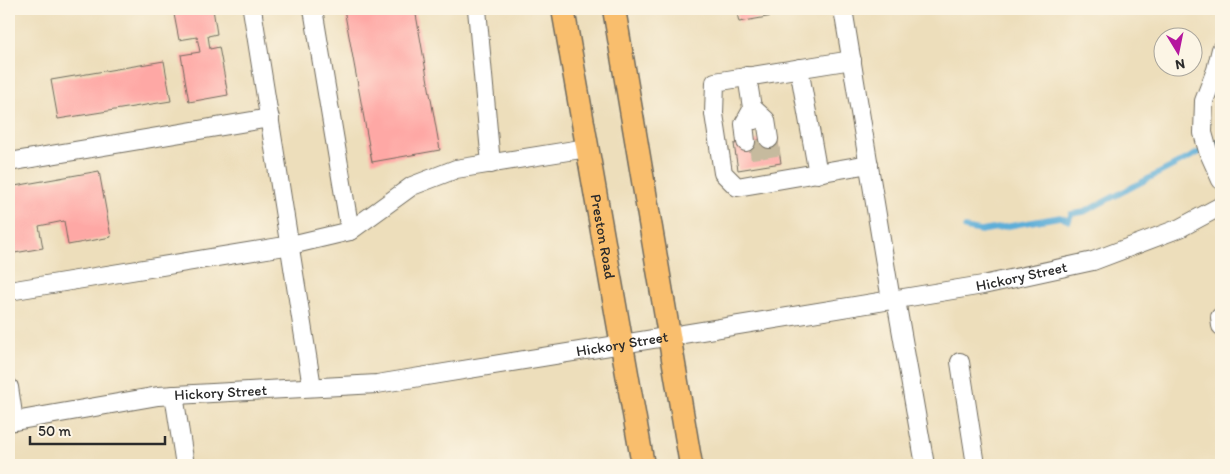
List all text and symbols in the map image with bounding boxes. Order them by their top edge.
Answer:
north arrow [1152,28,1202,78]
text: N [1174,55,1186,74]
street label: Preston Road [587,193,619,280]
street label: Hickory Street [975,258,1069,295]
street label: Hickory Street [575,328,670,360]
street label: Hickory Street [174,381,268,404]
scale bar [30,414,165,446]
text: 50 m [38,422,71,440]

